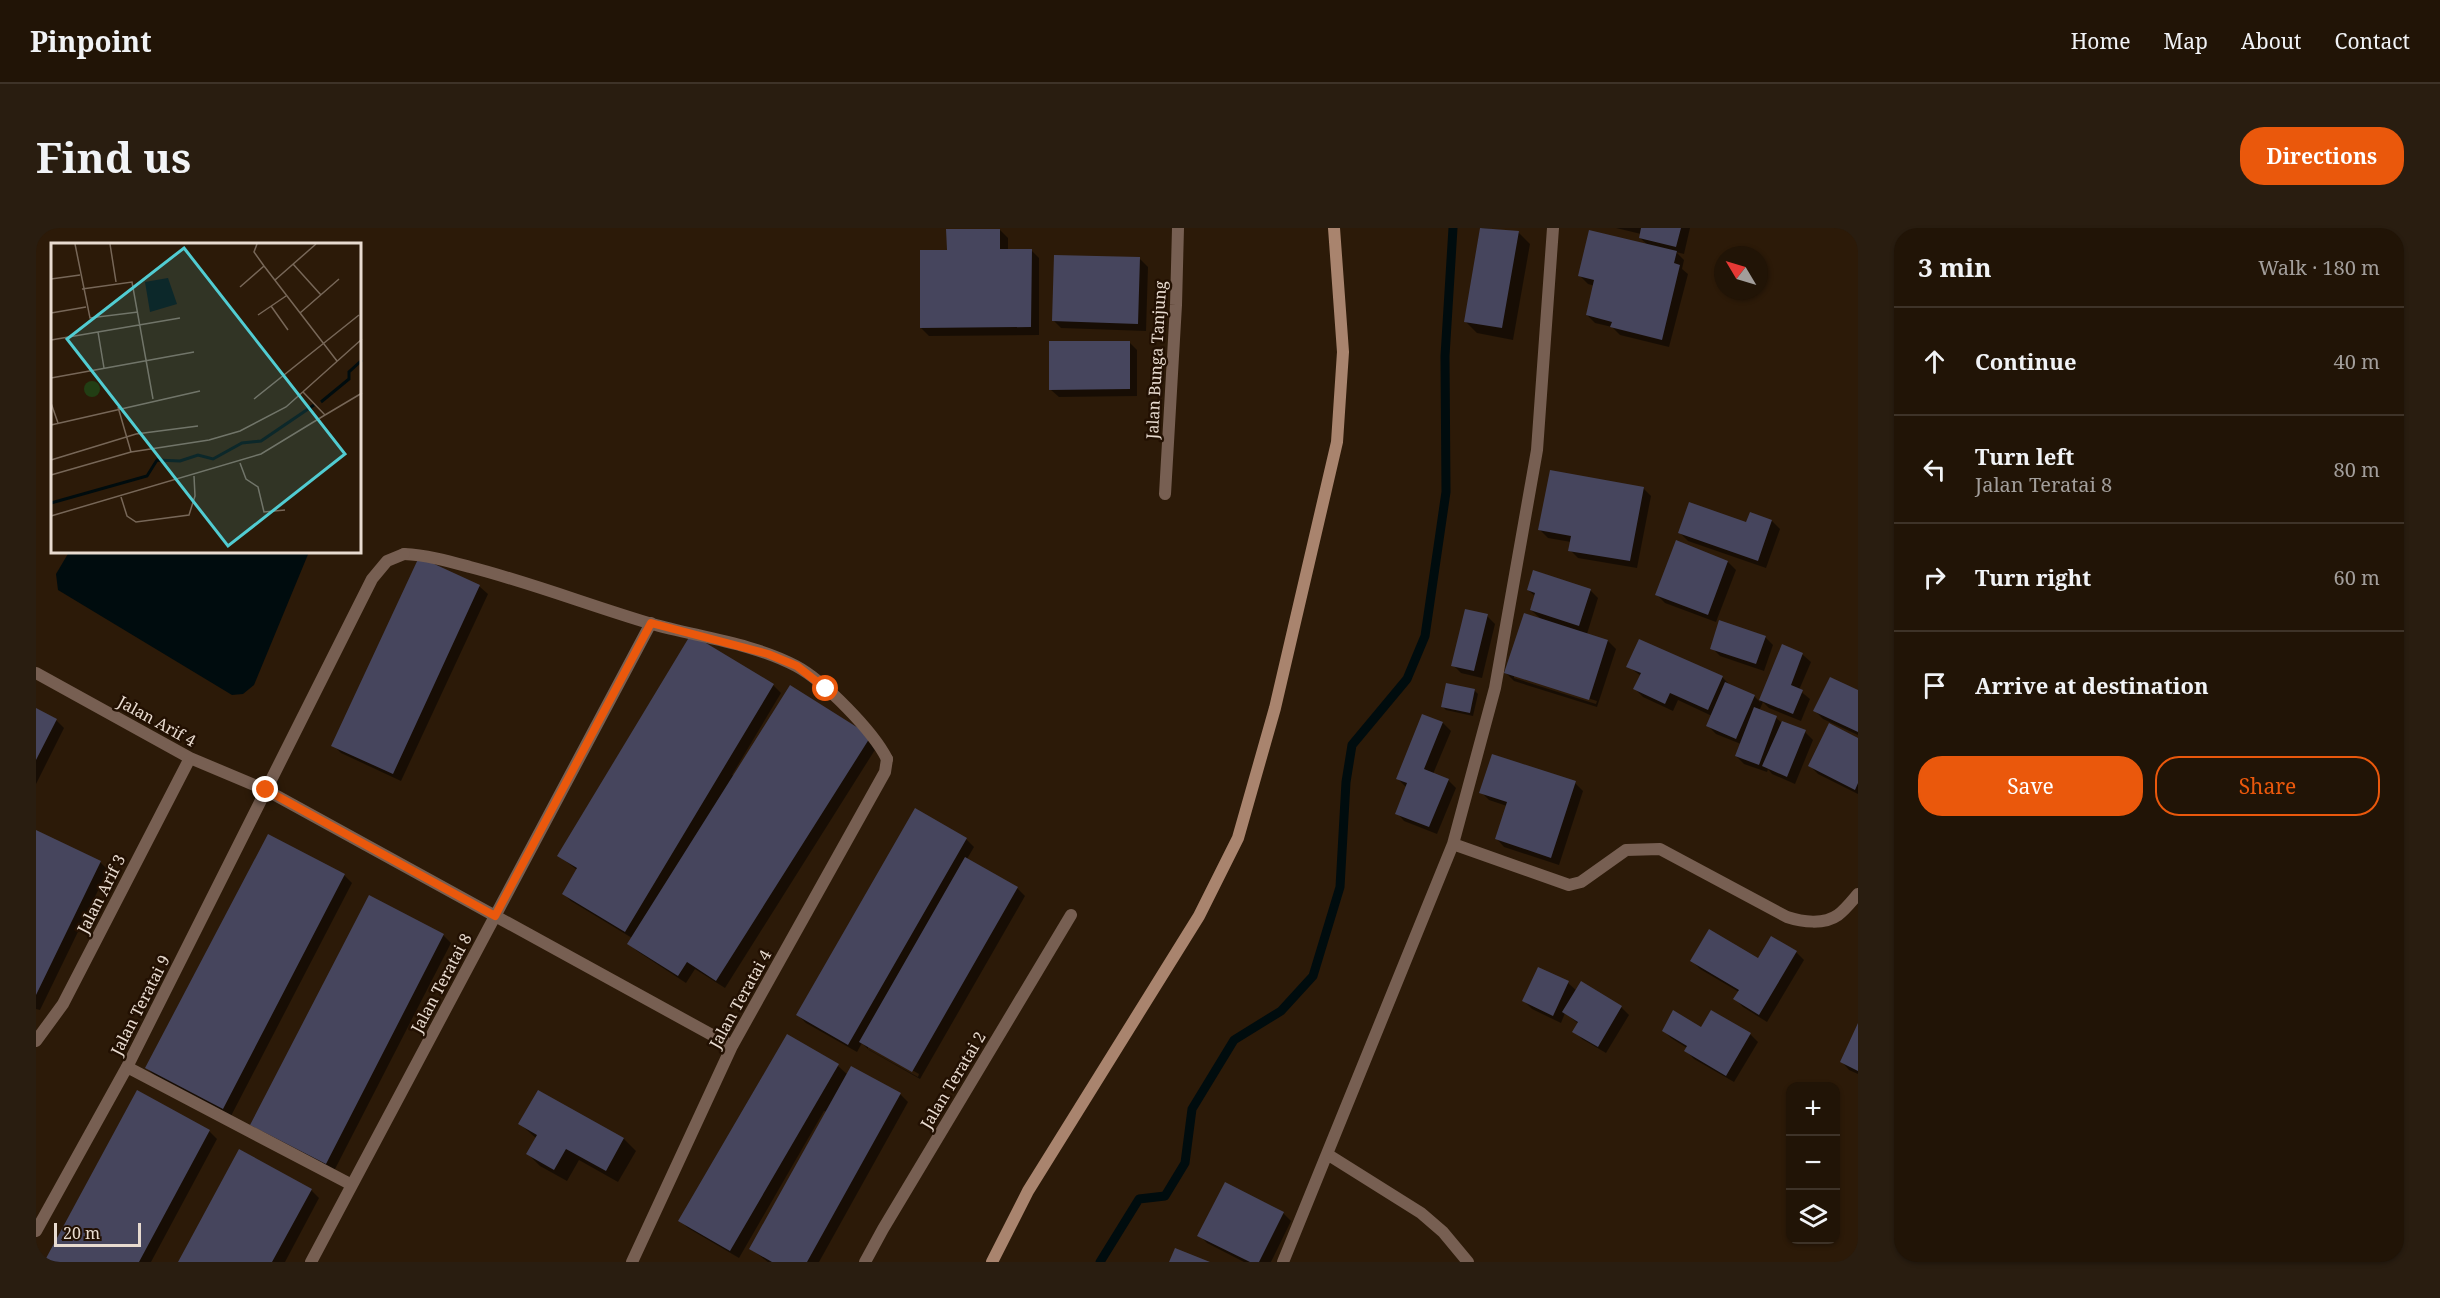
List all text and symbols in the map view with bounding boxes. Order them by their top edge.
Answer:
text: Pinpoint [30,22,152,60]
text: Home [2071,27,2131,55]
text: Map [2164,27,2208,55]
text: About [2241,27,2302,55]
text: Contact [2335,27,2410,55]
button: Directions [2240,127,2404,185]
text: Find us [36,128,191,185]
inset map [51,243,362,554]
north arrow [1714,246,1768,300]
text: 3 min [1918,249,1992,285]
text: Walk · 180 m [2258,254,2380,281]
street label: Jalan Bunga Tanjung [1141,280,1171,441]
icon: ahead [1918,345,1951,378]
text: Continue [1975,346,2077,376]
text: 40 m [2334,348,2380,375]
text: Turn left [1975,441,2074,471]
icon: left [1918,453,1951,486]
text: 80 m [2334,456,2380,483]
text: Jalan Teratai 8 [1975,471,2112,498]
icon: right [1918,561,1951,594]
text: Turn right [1975,562,2091,592]
text: 60 m [2334,564,2380,591]
icon: arrive [1918,669,1951,702]
text: Arrive at destination [1975,670,2209,700]
route start [812,675,838,701]
street label: Jalan Arif 4 [113,690,200,752]
button: Save [1918,756,2143,816]
button: Share [2155,756,2380,816]
route end [252,776,278,802]
street label: Jalan Arif 3 [71,851,130,938]
street label: Jalan Teratai 8 [405,929,477,1038]
street label: Jalan Teratai 4 [703,946,776,1053]
street label: Jalan Teratai 9 [105,951,175,1060]
street label: Jalan Teratai 2 [915,1027,991,1134]
map controls [1786,1082,1840,1244]
button: + [1786,1082,1840,1136]
button: − [1786,1136,1840,1190]
button: layers [1786,1190,1840,1244]
scale bar [54,1220,141,1248]
text: 20 m [63,1222,100,1244]

